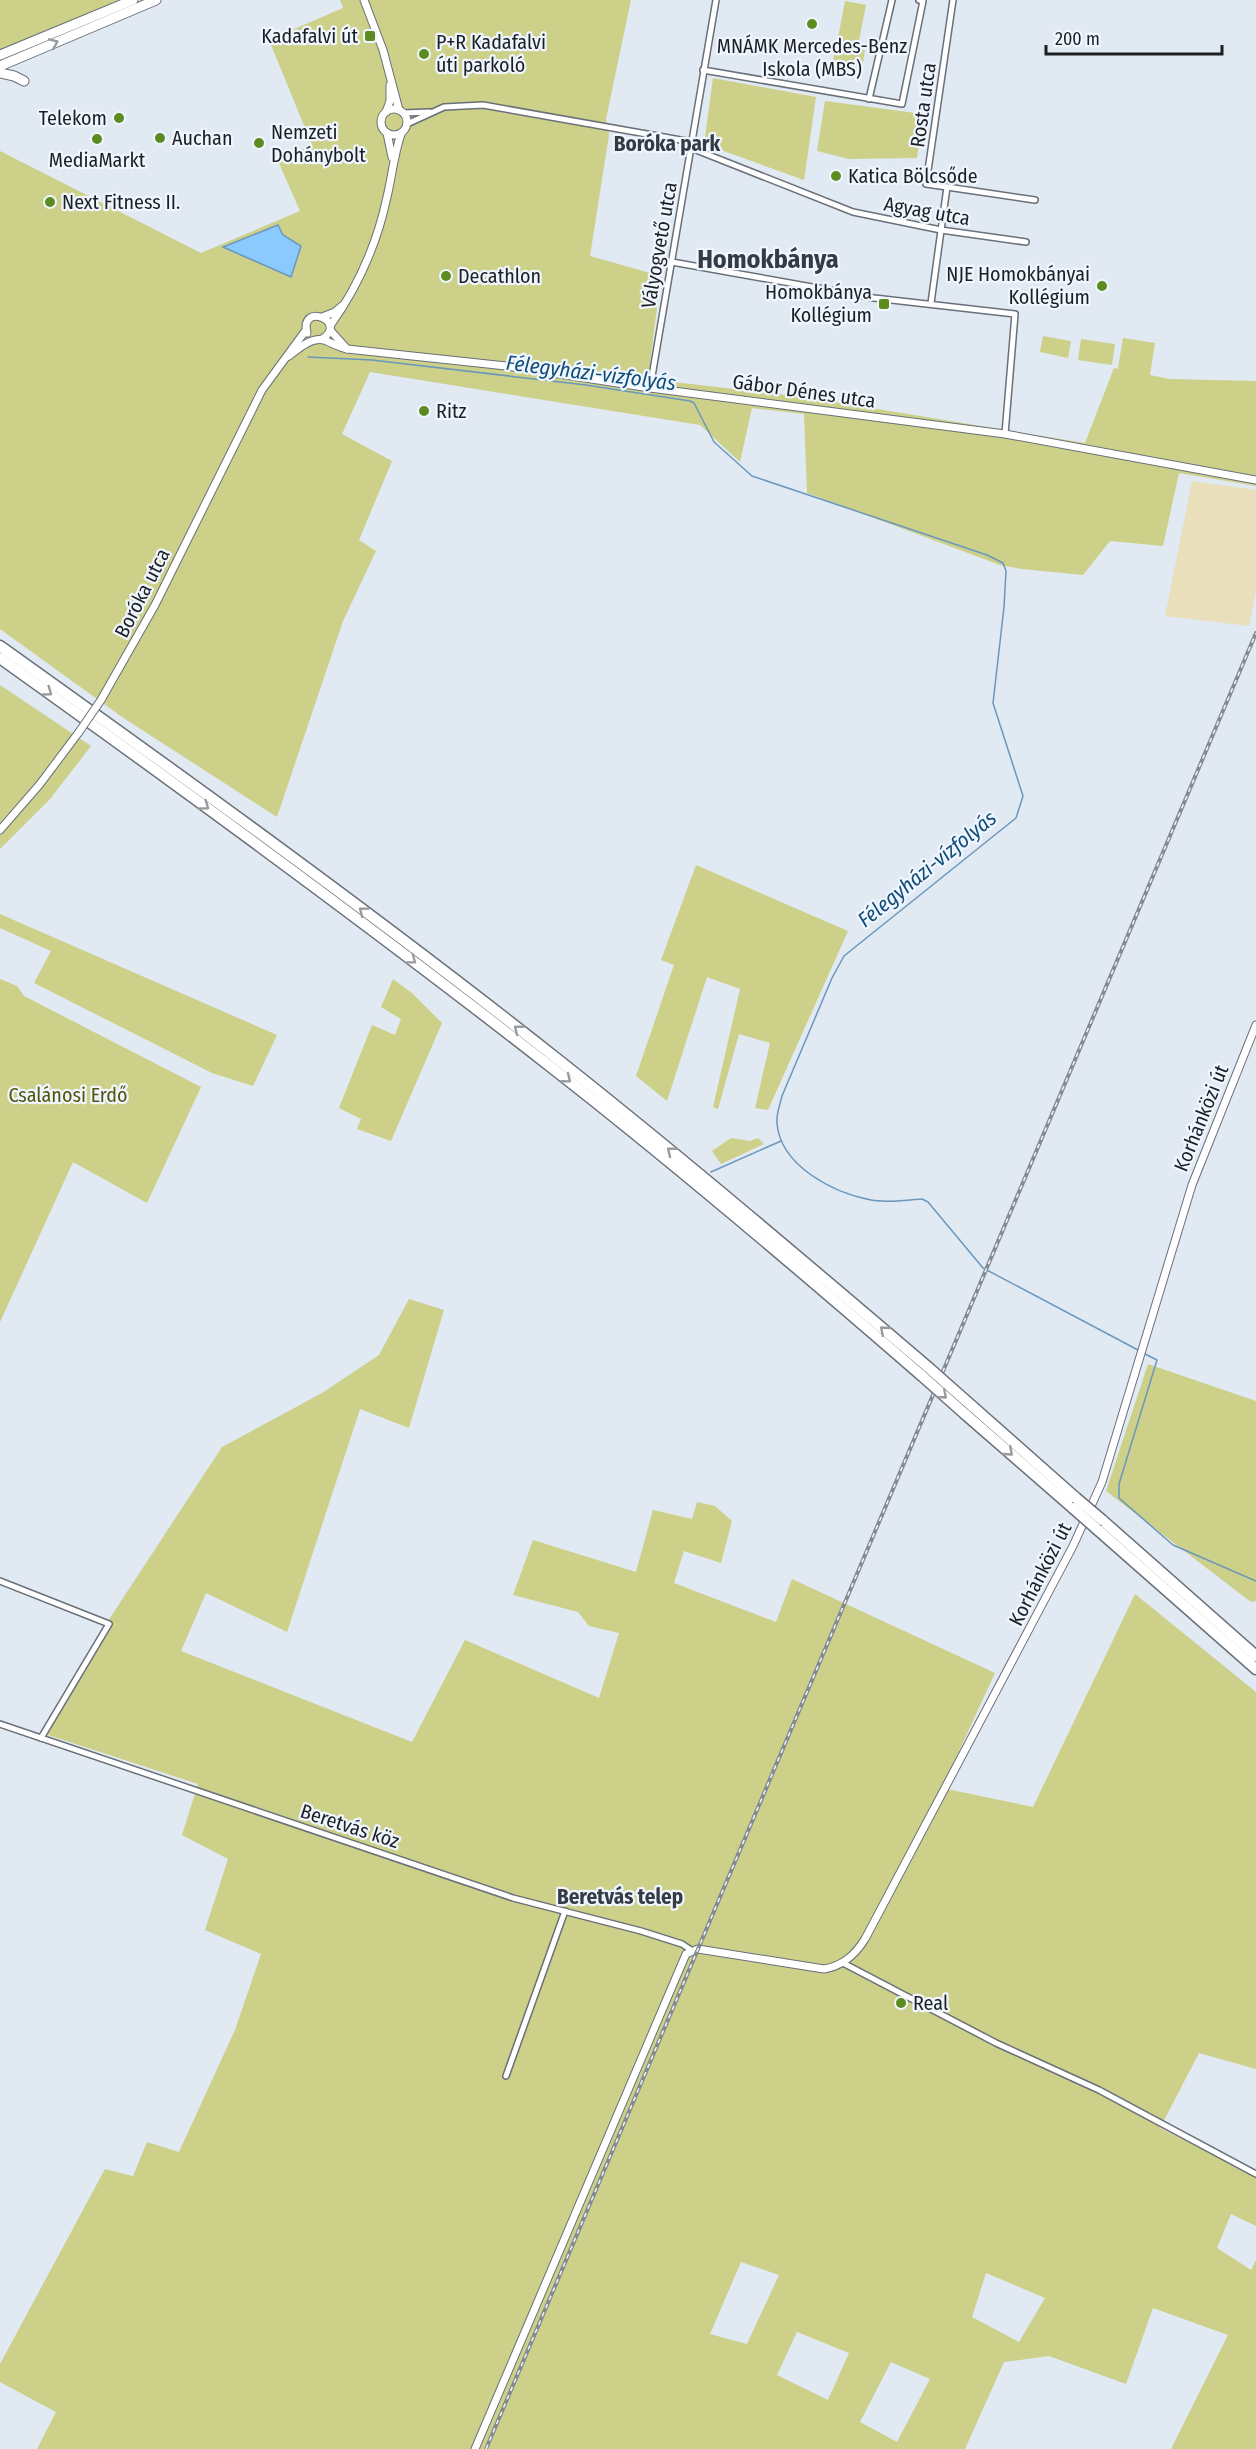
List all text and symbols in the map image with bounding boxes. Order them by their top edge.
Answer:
marker: MNÁMK Mercedes-Benz Iskola (MBS) [805,17,819,31]
scale bar [1046,18,1222,56]
place label: Kadafalvi út [261,24,358,48]
text: 200 m [1055,28,1100,50]
marker: Kadafalvi út [363,29,377,43]
place label: P+R Kadafalvi úti parkoló [436,30,546,77]
place label: MNÁMK Mercedes-Benz Iskola (MBS) [717,34,907,81]
one-way arrow [48,38,59,50]
marker: P+R Kadafalvi úti parkoló [417,47,431,61]
street label: Rosta utca [905,61,941,149]
place label: Telekom [39,106,107,130]
marker: Telekom [112,111,126,125]
place label: Nemzeti Dohánybolt [271,120,366,167]
place label: Auchan [172,126,232,150]
marker: Auchan [153,131,167,145]
district label: Boróka park [614,131,721,157]
marker: MediaMarkt [90,132,104,146]
marker: Nemzeti Dohánybolt [252,136,266,150]
place label: MediaMarkt [49,148,146,172]
place label: Katica Bölcsőde [848,164,978,188]
marker: Katica Bölcsőde [829,169,843,183]
street label: Vályogvető utca [636,180,682,310]
place label: Next Fitness II. [62,190,180,214]
street label: Agyag utca [882,192,972,230]
marker: Next Fitness II. [43,195,57,209]
district label: Homokbánya [697,244,839,275]
place label: NJE Homokbányai Kollégium [946,262,1090,309]
place label: Decathlon [458,264,541,288]
marker: Decathlon [439,269,453,283]
marker: NJE Homokbányai Kollégium [1095,279,1109,293]
place label: Homokbánya Kollégium [765,280,872,327]
marker: Homokbánya Kollégium [877,297,891,311]
water label: Félegyházi-vízfolyás [505,350,677,396]
street label: Gábor Dénes utca [731,369,877,413]
place label: Ritz [436,399,466,423]
marker: Ritz [417,404,431,418]
street label: Boróka utca [109,544,175,642]
one-way arrow [41,685,52,696]
one-way arrow [199,799,210,810]
water label: Félegyházi-vízfolyás [852,805,1002,933]
one-way arrow [359,907,370,918]
one-way arrow [406,953,417,964]
one-way arrow [514,1025,525,1036]
street label: Korhánközi út [1169,1061,1233,1175]
one-way arrow [560,1072,571,1083]
park label: Csalánosi Erdő [8,1083,128,1107]
one-way arrow [667,1147,678,1158]
one-way arrow [880,1327,891,1338]
one-way arrow [936,1387,947,1398]
one-way arrow [1003,1445,1013,1456]
street label: Korhánközi út [1004,1518,1077,1630]
street label: Beretvás köz [298,1799,403,1853]
district label: Beretvás telep [557,1884,683,1910]
place label: Real [913,1991,948,2015]
marker: Real [894,1996,908,2010]

